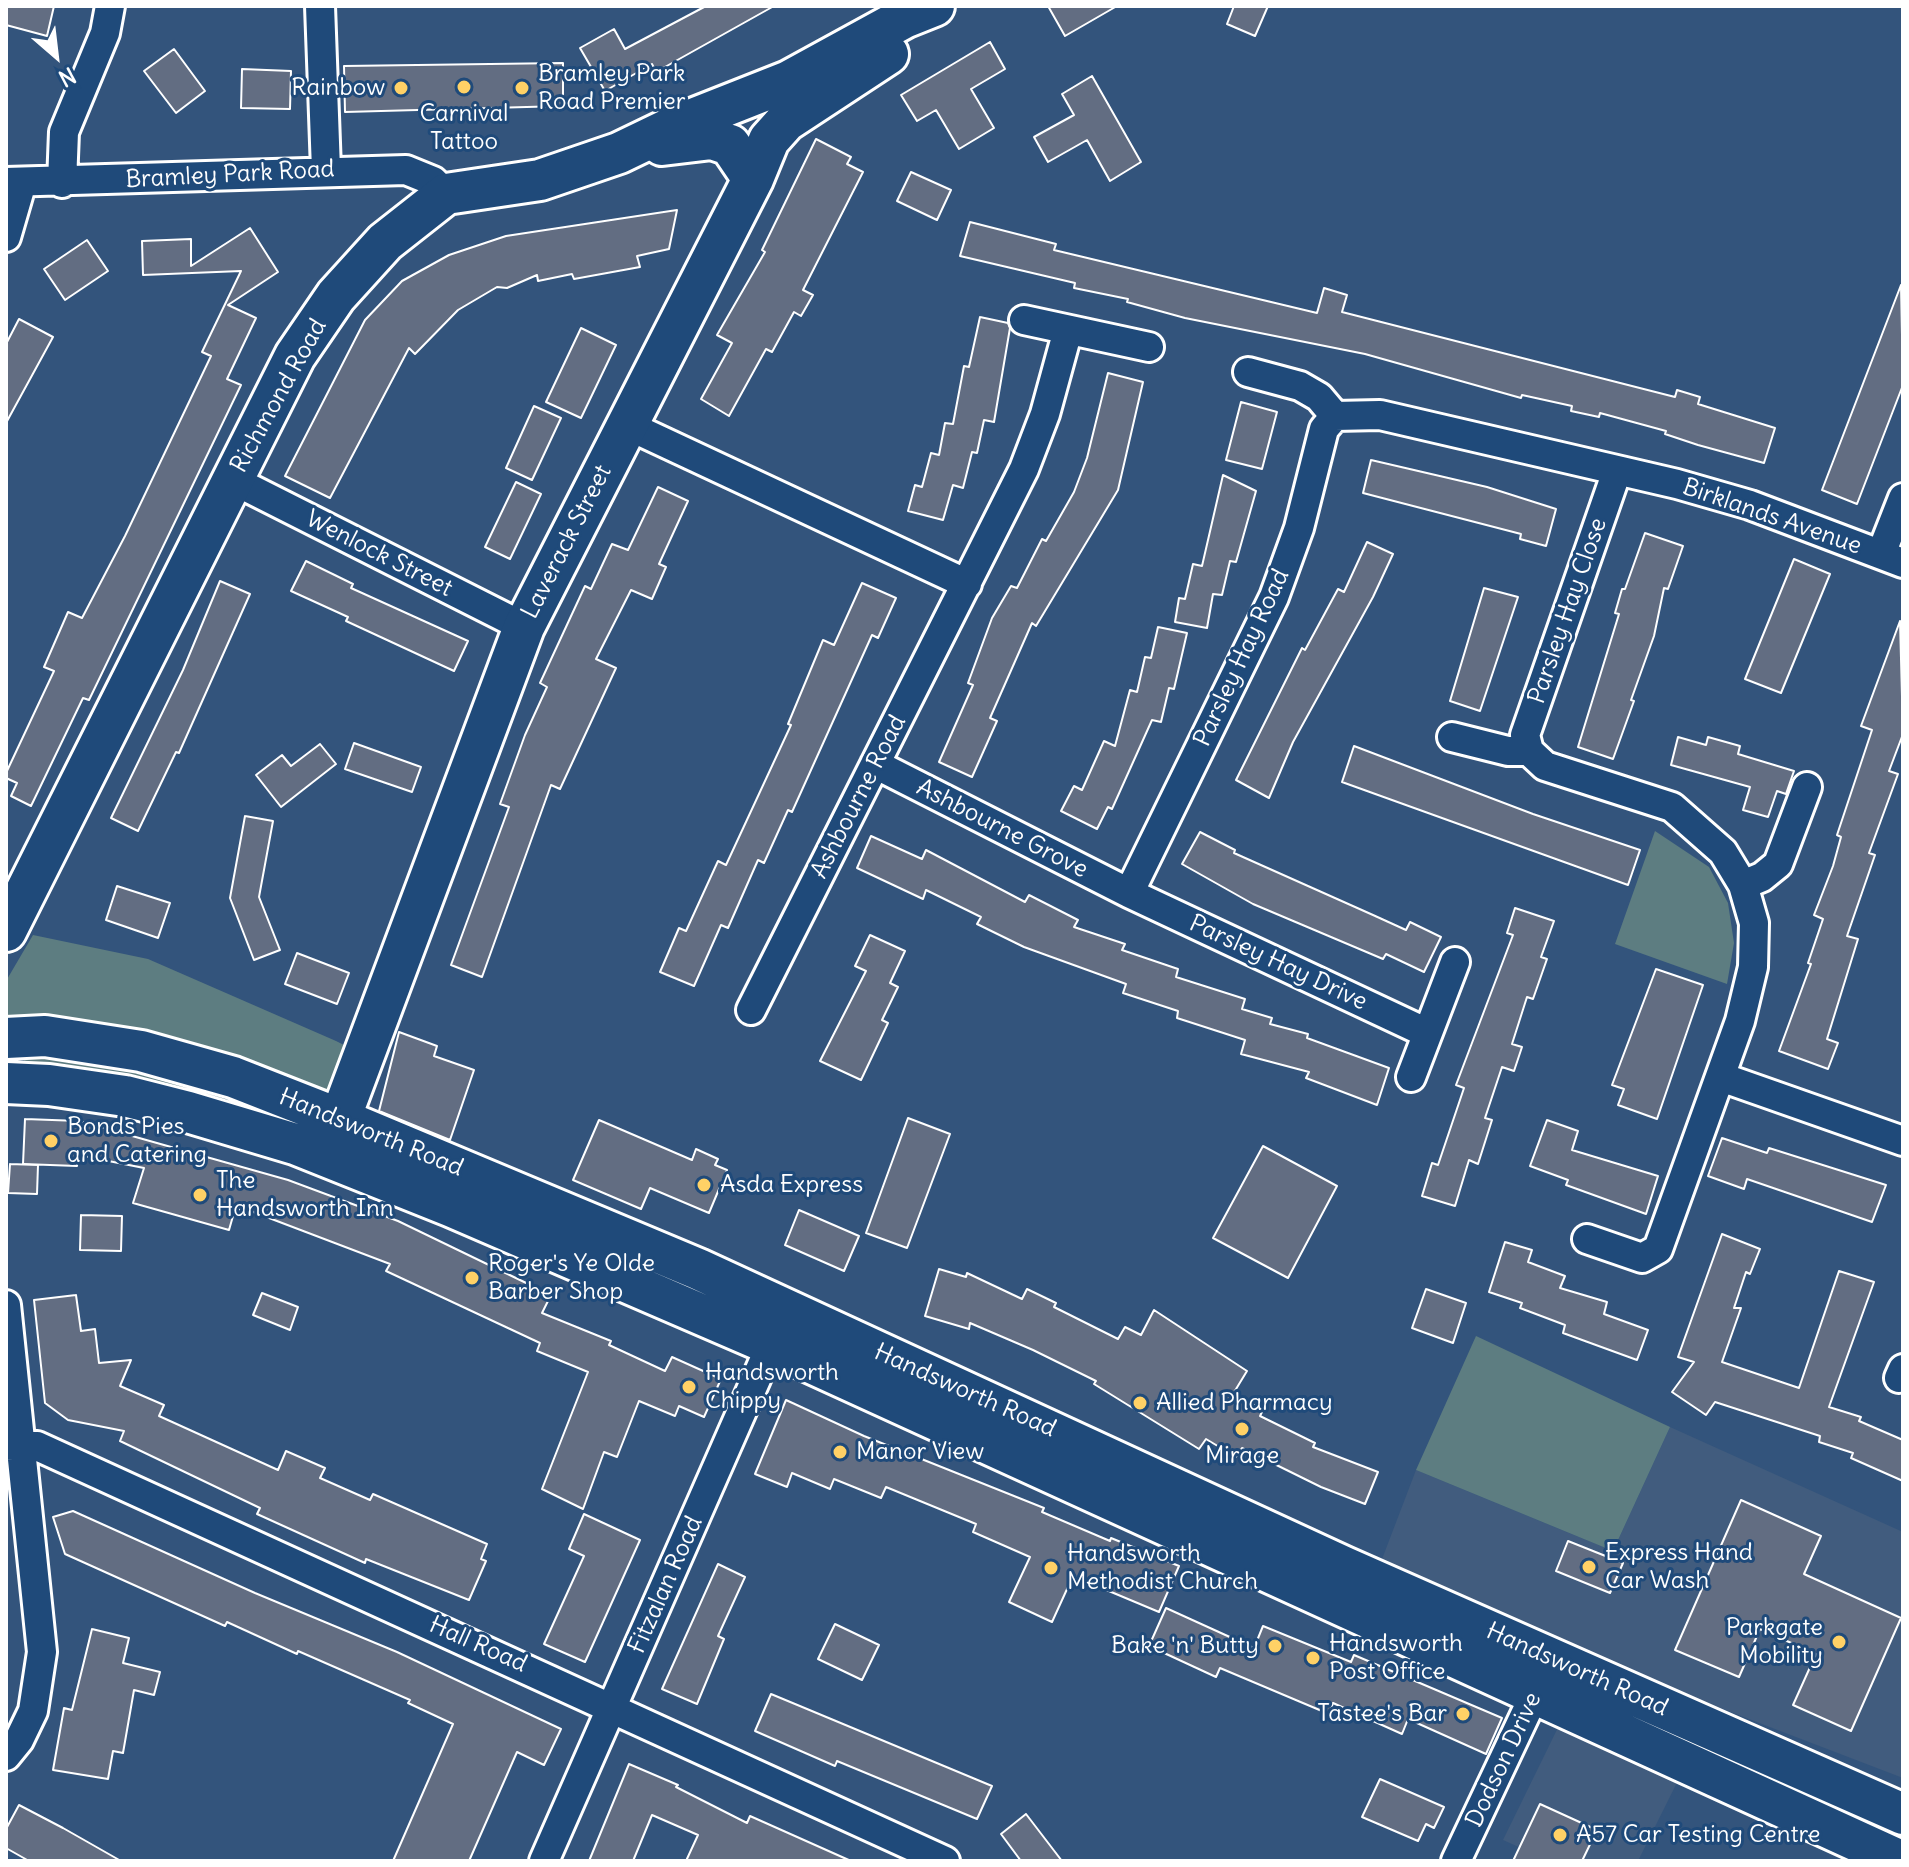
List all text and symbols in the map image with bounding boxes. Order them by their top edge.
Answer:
north arrow [16,16,96,96]
place label: Bramley Park Road Premier [538,60,686,116]
text: N [54,61,81,93]
place label: Rainbow [291,74,385,102]
marker: Carnival Tattoo [455,78,473,96]
marker: Rainbow [392,79,410,97]
marker: Bramley Park Road Premier [513,79,531,97]
place label: Carnival Tattoo [420,100,508,156]
street label: Bramley Park Road [125,155,335,195]
street label: Richmond Road [225,314,333,478]
street label: Laverack Street [516,460,618,624]
street label: Birklands Avenue [1679,473,1865,561]
street label: Wenlock Street [301,505,457,603]
street label: Parsley Hay Close [1523,514,1613,708]
street label: Parsley Hay Road [1188,565,1296,751]
street label: Ashbourne Road [805,710,913,884]
street label: Ashbourne Grove [912,773,1092,885]
street label: Parsley Hay Drive [1185,909,1371,1017]
street label: Handsworth Road [275,1083,467,1183]
place label: Bonds Pies and Catering [67,1113,207,1169]
marker: Bonds Pies and Catering [42,1132,60,1150]
place label: The Handsworth Inn [216,1167,394,1223]
place label: Asda Express [720,1171,863,1199]
marker: Asda Express [695,1176,713,1194]
marker: The Handsworth Inn [191,1186,209,1204]
place label: Roger's Ye Olde Barber Shop [488,1250,655,1306]
marker: Roger's Ye Olde Barber Shop [463,1269,481,1287]
street label: Handsworth Road [870,1338,1060,1444]
place label: Handsworth Chippy [705,1359,839,1415]
marker: Handsworth Chippy [680,1378,698,1396]
place label: Allied Pharmacy [1156,1389,1333,1417]
marker: Allied Pharmacy [1131,1394,1149,1412]
marker: Mirage [1233,1420,1251,1438]
place label: Manor View [856,1438,984,1466]
place label: Mirage [1205,1442,1279,1470]
marker: Manor View [831,1443,849,1461]
street label: Fitzalan Road [623,1512,709,1658]
place label: Express Hand Car Wash [1605,1539,1753,1595]
place label: Handsworth Methodist Church [1067,1540,1258,1596]
marker: Express Hand Car Wash [1580,1558,1598,1576]
marker: Handsworth Methodist Church [1042,1559,1060,1577]
street label: Hall Road [425,1611,531,1679]
place label: Parkgate Mobility [1726,1614,1823,1670]
street label: Handsworth Road [1482,1617,1672,1723]
place label: Handsworth Post Office [1329,1630,1463,1686]
place label: Bake 'n' Butty [1111,1632,1259,1660]
marker: Parkgate Mobility [1830,1633,1848,1651]
marker: Bake 'n' Butty [1266,1637,1284,1655]
marker: Handsworth Post Office [1304,1649,1322,1667]
street label: Dodson Drive [1460,1688,1548,1832]
place label: Tastee's Bar [1317,1700,1447,1728]
marker: Tastee's Bar [1454,1705,1472,1723]
place label: A57 Car Testing Centre [1576,1821,1821,1849]
marker: A57 Car Testing Centre [1551,1826,1569,1844]

